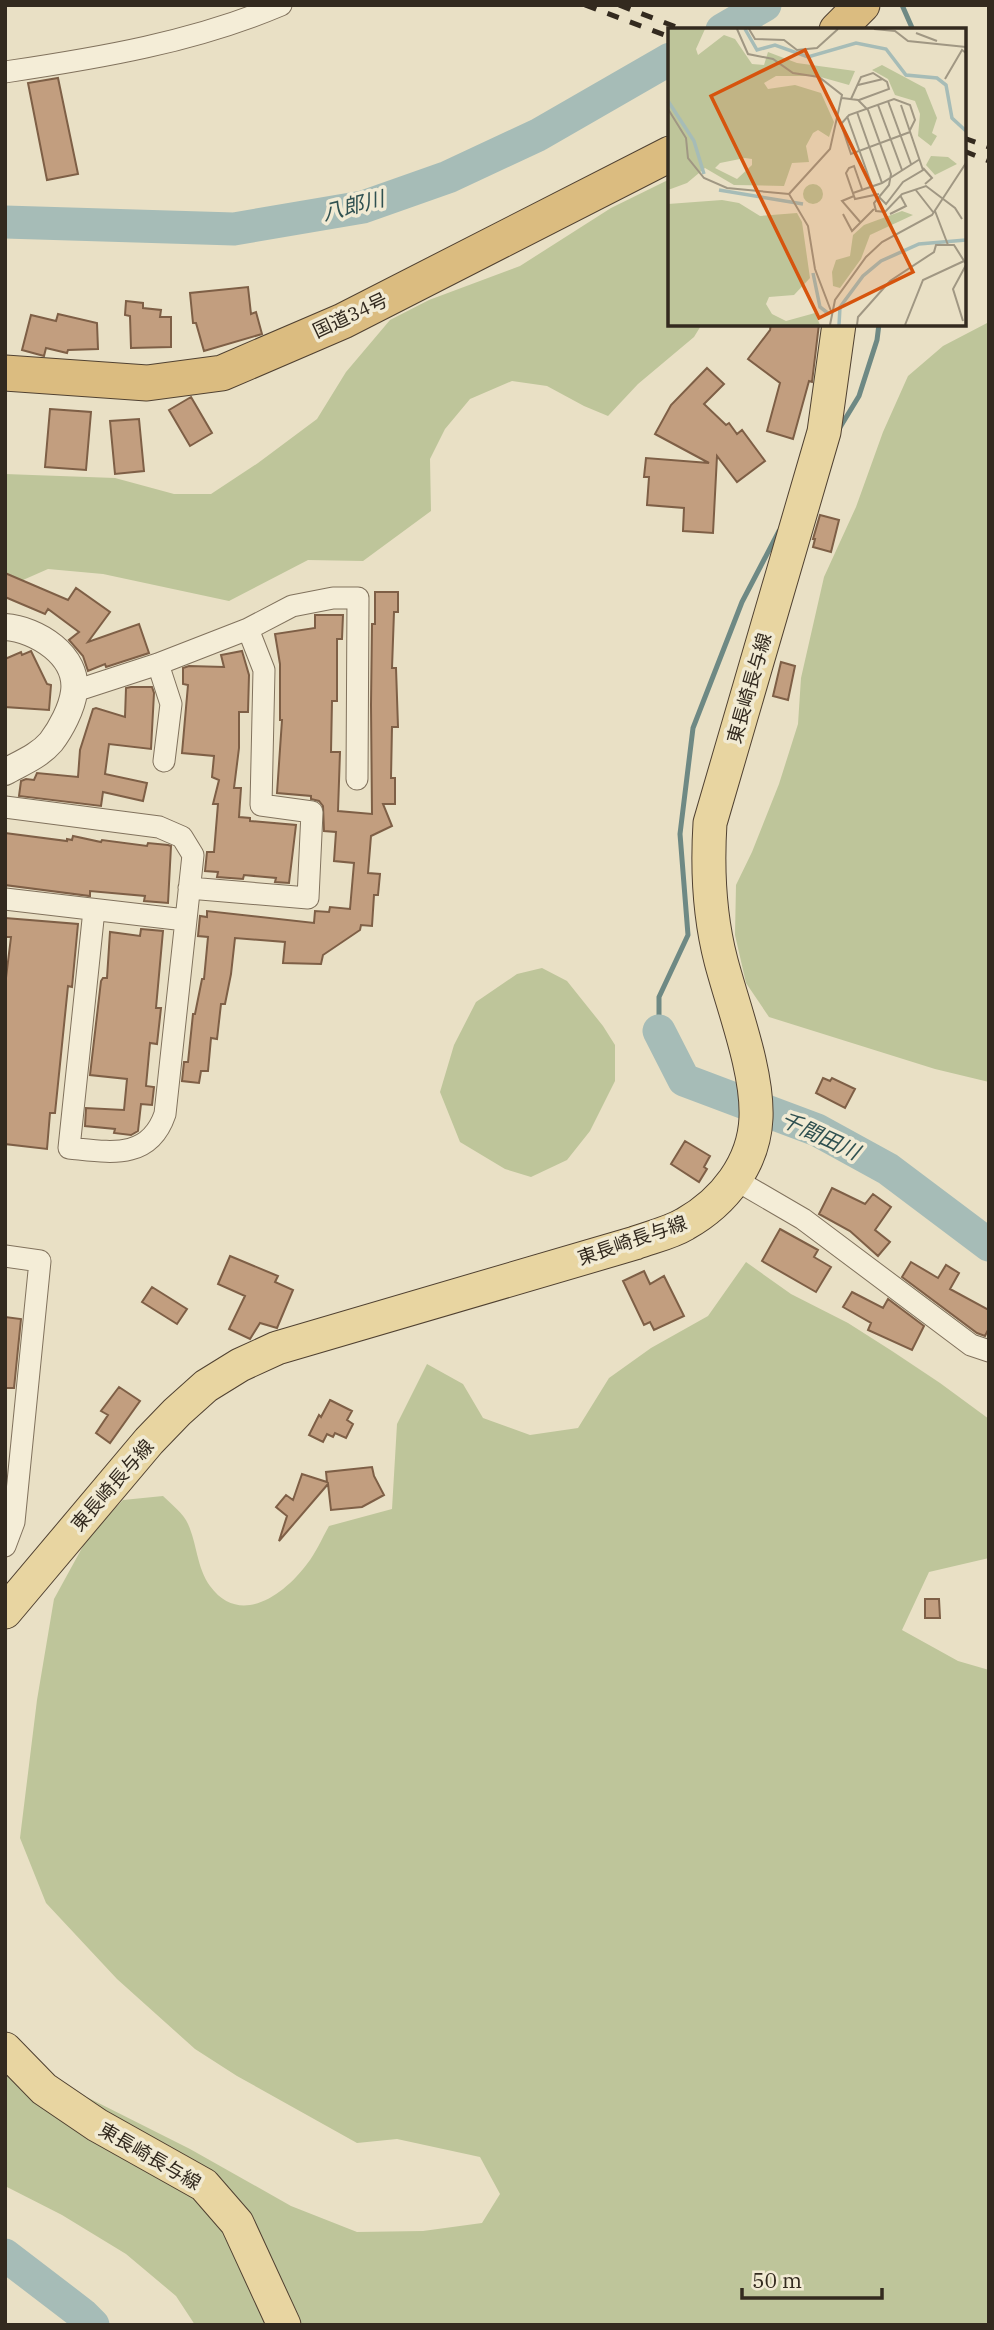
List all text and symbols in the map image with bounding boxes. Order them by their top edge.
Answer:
inset map [668,28,966,326]
water label: 八郎川 [319,183,389,226]
street label: 国道34号 [309,287,391,343]
street label: 東長崎長与線 [722,630,776,746]
water label: 千間田川 [776,1105,866,1166]
street label: 東長崎長与線 [574,1210,690,1270]
street label: 東長崎長与線 [66,1434,158,1536]
street label: 東長崎長与線 [95,2117,205,2195]
scale bar [742,2256,882,2300]
text: 50 m [752,2266,802,2294]

